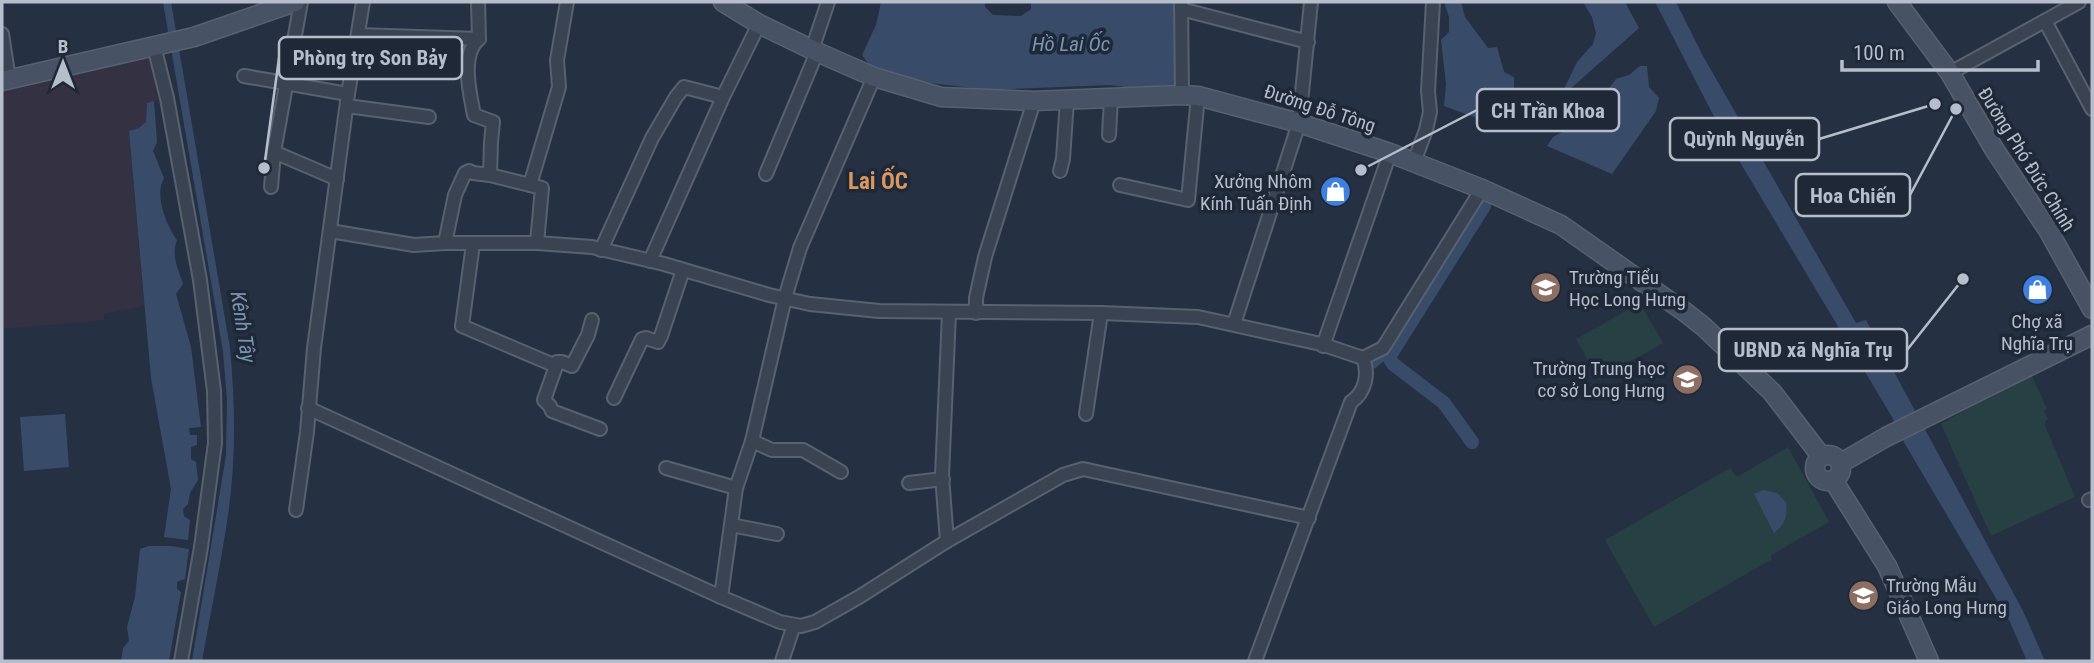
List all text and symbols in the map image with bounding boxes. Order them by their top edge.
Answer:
north arrow [28,28,98,98]
scale bar [1842,28,2038,72]
water label: Hồ Lai Ốc [1032,31,1110,56]
text: B [58,35,68,58]
callout: Phòng trọ Son Bảy [279,37,462,79]
text: 100 m [1853,41,1905,65]
text: Phòng trọ Son Bảy [293,46,448,70]
street label: Đường Đỗ Tông [1261,80,1378,137]
street label: Đường Phó Đức Chính [1973,83,2080,235]
callout: CH Trần Khoa [1477,89,1619,131]
text: CH Trần Khoa [1491,99,1605,123]
callout: Quỳnh Nguyễn [1670,118,1819,160]
text: Quỳnh Nguyễn [1683,127,1805,151]
district label: Lai ỐC [848,165,908,195]
place label: Xưởng Nhôm Kính Tuấn Định [1200,170,1312,215]
callout: Hoa Chiến [1796,174,1910,216]
shop icon: Xưởng Nhôm Kính Tuấn Định [1318,175,1352,209]
text: Hoa Chiến [1810,184,1896,208]
place label: Trường Tiểu Học Long Hưng [1569,266,1686,311]
school or university icon: Trường Tiểu Học Long Hưng [1529,271,1563,305]
shop icon: Chợ xã Nghĩa Trụ [2020,273,2054,307]
water label: Kênh Tây [226,290,261,365]
place label: Chợ xã Nghĩa Trụ [2001,310,2073,355]
callout: UBND xã Nghĩa Trụ [1719,329,1907,371]
text: UBND xã Nghĩa Trụ [1734,338,1892,362]
place label: Trường Trung học cơ sở Long Hưng [1533,357,1665,402]
school or university icon: Trường Trung học cơ sở Long Hưng [1671,362,1705,396]
place label: Trường Mẫu Giáo Long Hưng [1886,574,2007,619]
school or university icon: Trường Mẫu Giáo Long Hưng [1846,579,1880,613]

